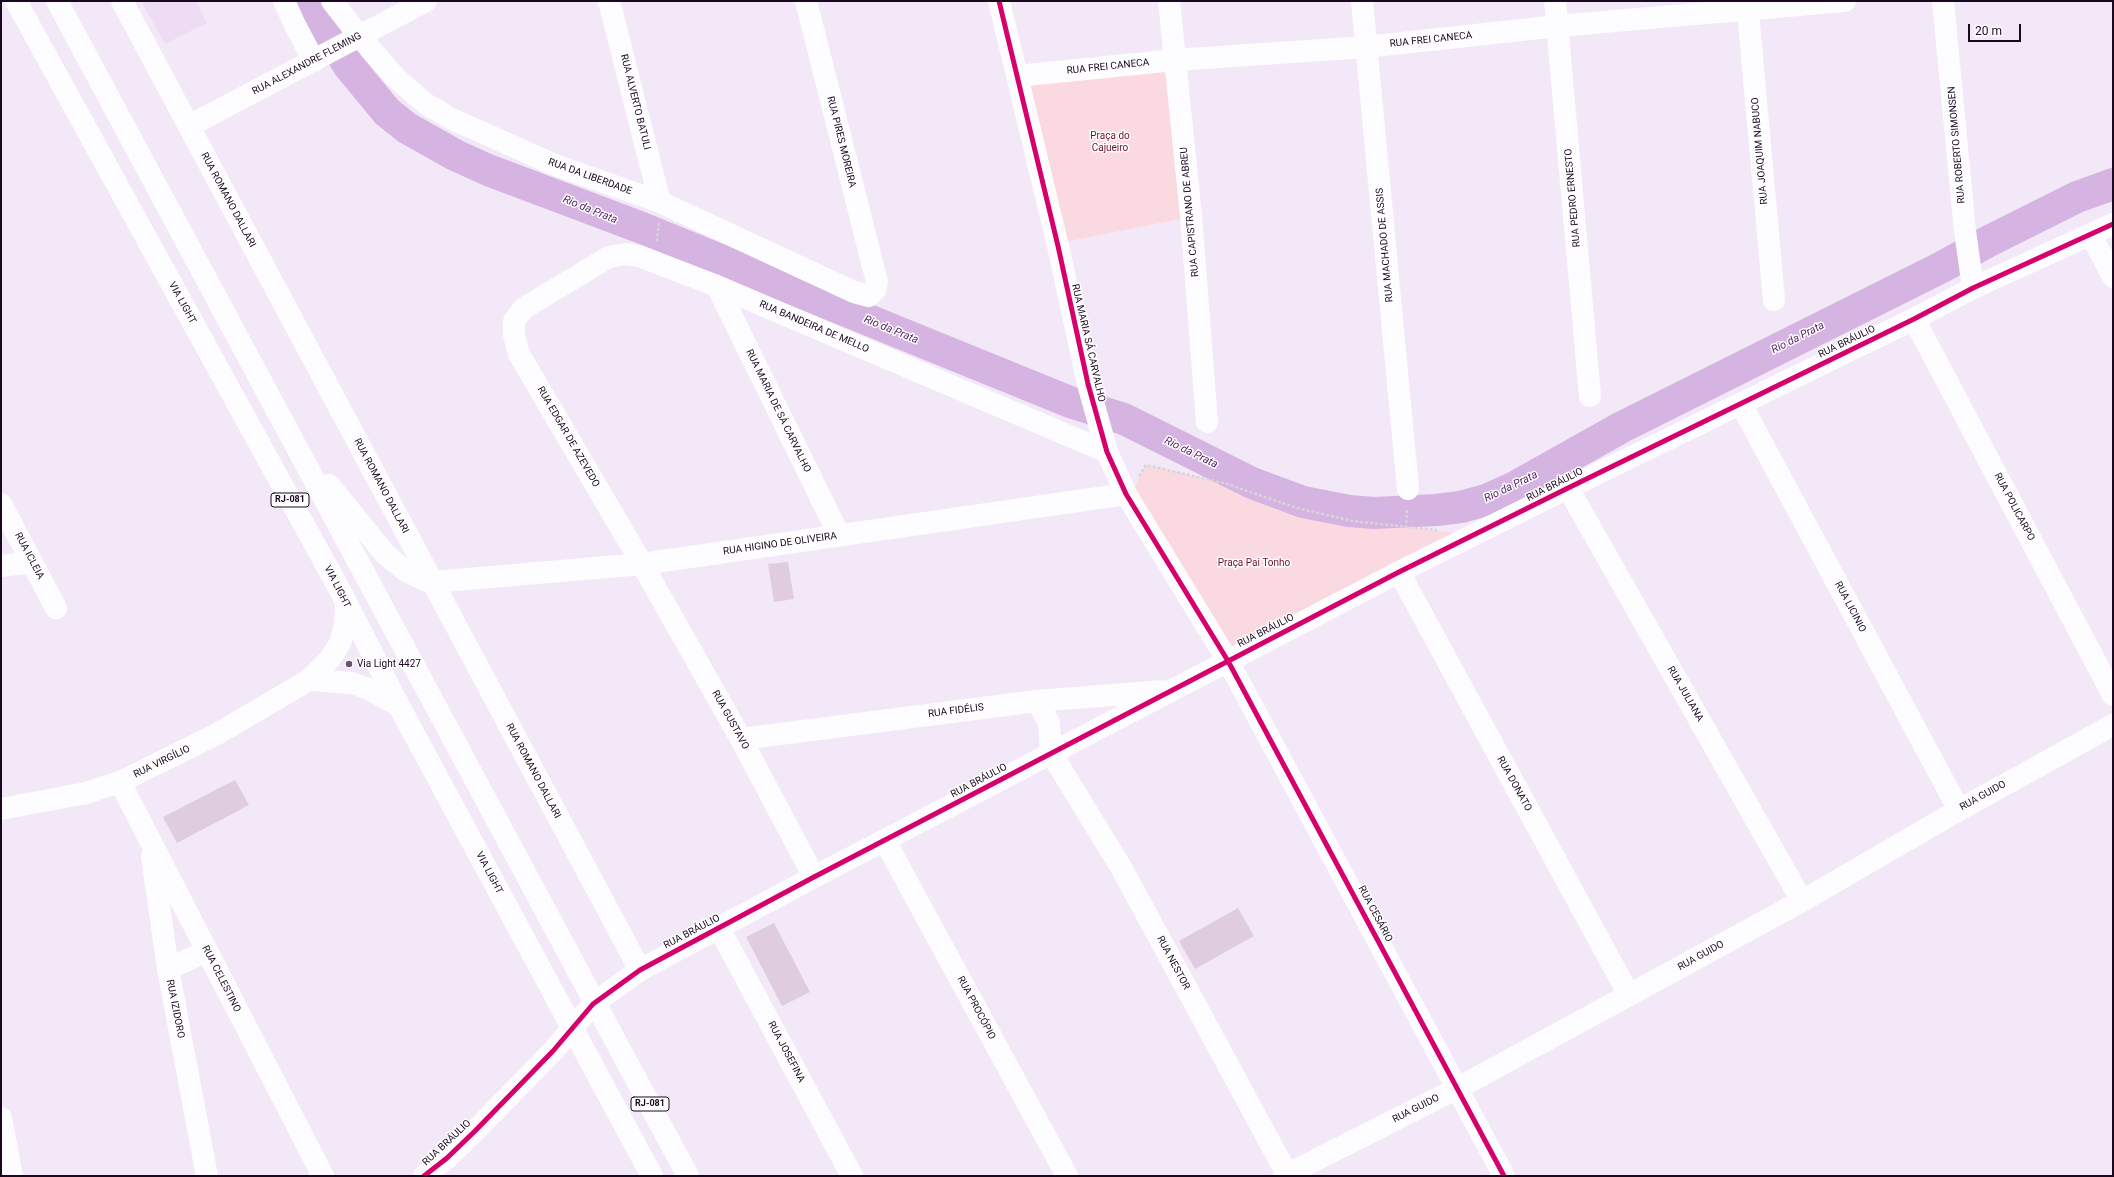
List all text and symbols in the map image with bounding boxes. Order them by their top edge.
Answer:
scale bar [1970,16,2023,42]
text: 20 m [1975,24,2002,38]
street label: RUA ALEXANDRE FLEMING [250,30,364,98]
street label: RUA FREI CANECA [1389,30,1473,50]
street label: RUA ALVERTO BATULI [617,53,653,151]
street label: RUA FREI CANECA [1066,57,1150,77]
street label: RUA ROBERTO SIMONSEN [1946,86,1968,204]
street label: RUA PIRES MOREIRA [824,95,858,189]
street label: RUA JOAQUIM NABUCO [1749,97,1771,205]
park label: Praça do Cajueiro [1090,130,1130,154]
street label: RUA CAPISTRANO DE ABREU [1178,146,1202,278]
street label: RUA PEDRO ERNESTO [1563,148,1583,248]
street label: RUA ROMANO DALLARI [198,151,258,249]
street label: RUA DA LIBERDADE [546,156,634,198]
street label: RUA MACHADO DE ASSIS [1374,187,1396,303]
water label: Rio da Prata [561,193,619,227]
street label: VIA LIGHT [166,280,198,326]
street label: RUA MARIA SÁ CARVALHO [1069,283,1107,403]
street label: RUA BANDEIRA DE MELLO [757,298,871,356]
water label: Rio da Prata [862,313,920,347]
water label: Rio da Prata [1769,319,1827,357]
street label: RUA BRÁULIO [1817,323,1877,361]
street label: RUA MARIA DE SÁ CARVALHO [743,347,813,475]
street label: RUA EDGAR DE AZEVEDO [534,385,602,489]
water label: Rio da Prata [1162,434,1220,472]
street label: RUA ROMANO DALLARI [351,437,411,535]
street label: RUA BRÁULIO [1525,466,1585,504]
water label: Rio da Prata [1482,468,1540,506]
street label: RUA POLICARPO [1991,471,2037,543]
road number: RJ-081 [271,493,309,507]
street label: RUA HIGINO DE OLIVEIRA [722,530,838,558]
street label: RUA ICLEIA [12,531,46,581]
park label: Praça Pai Tonho [1218,557,1290,569]
street label: VIA LIGHT [321,564,353,610]
street label: RUA LICINIO [1832,580,1868,634]
street label: RUA BRÁULIO [1236,612,1296,650]
place label: Via Light 4427 [357,658,421,670]
marker: Via Light 4427 [344,659,354,669]
street label: RUA JULIANA [1664,664,1706,724]
street label: RUA GUSTAVO [709,688,751,752]
street label: RUA FIDÉLIS [927,702,985,720]
street label: RUA ROMANO DALLARI [503,722,563,820]
street label: RUA VIRGÍLIO [132,743,192,781]
street label: RUA DONATO [1494,754,1534,814]
street label: RUA BRÁULIO [949,761,1009,801]
street label: RUA GUIDO [1958,778,2008,814]
street label: VIA LIGHT [473,850,505,896]
street label: RUA CESÁRIO [1355,884,1395,944]
street label: RUA BRÁULIO [662,912,722,952]
street label: RUA NESTOR [1154,934,1192,992]
street label: RUA GUIDO [1676,938,1726,974]
street label: RUA CELESTINO [199,944,243,1014]
street label: RUA PROCÓPIO [954,974,998,1042]
street label: RUA IZIDORO [163,979,187,1039]
street label: RUA JOSEFINA [765,1019,807,1085]
street label: RUA GUIDO [1391,1092,1441,1126]
road number: RJ-081 [631,1097,669,1111]
street label: RUA BRÁULIO [420,1118,474,1168]

